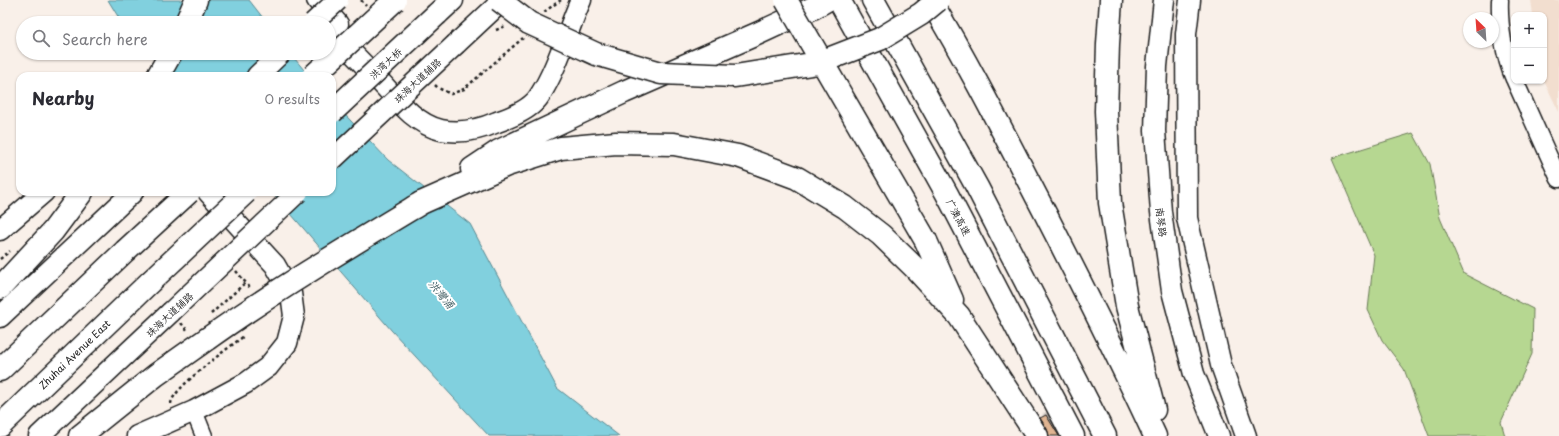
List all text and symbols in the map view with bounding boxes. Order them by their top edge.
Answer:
north arrow [1463,12,1499,48]
map controls [1511,12,1547,84]
button: + [1511,12,1547,48]
search box [16,16,336,60]
icon: search [30,27,52,49]
text: Search here [62,27,148,50]
street label: 洪湾大桥 [365,44,405,82]
button: − [1511,48,1547,84]
street label: 珠海大道辅路 [390,54,444,106]
text: Nearby [32,85,94,111]
text: 0 results [265,89,320,108]
street label: 广澳高速 [943,196,975,238]
street label: 南琴路 [1153,206,1171,238]
water label: 洪灣涌 [425,276,460,313]
street label: 珠海大道辅路 [142,288,196,340]
street label: Zhuhai Avenue East [35,316,113,392]

